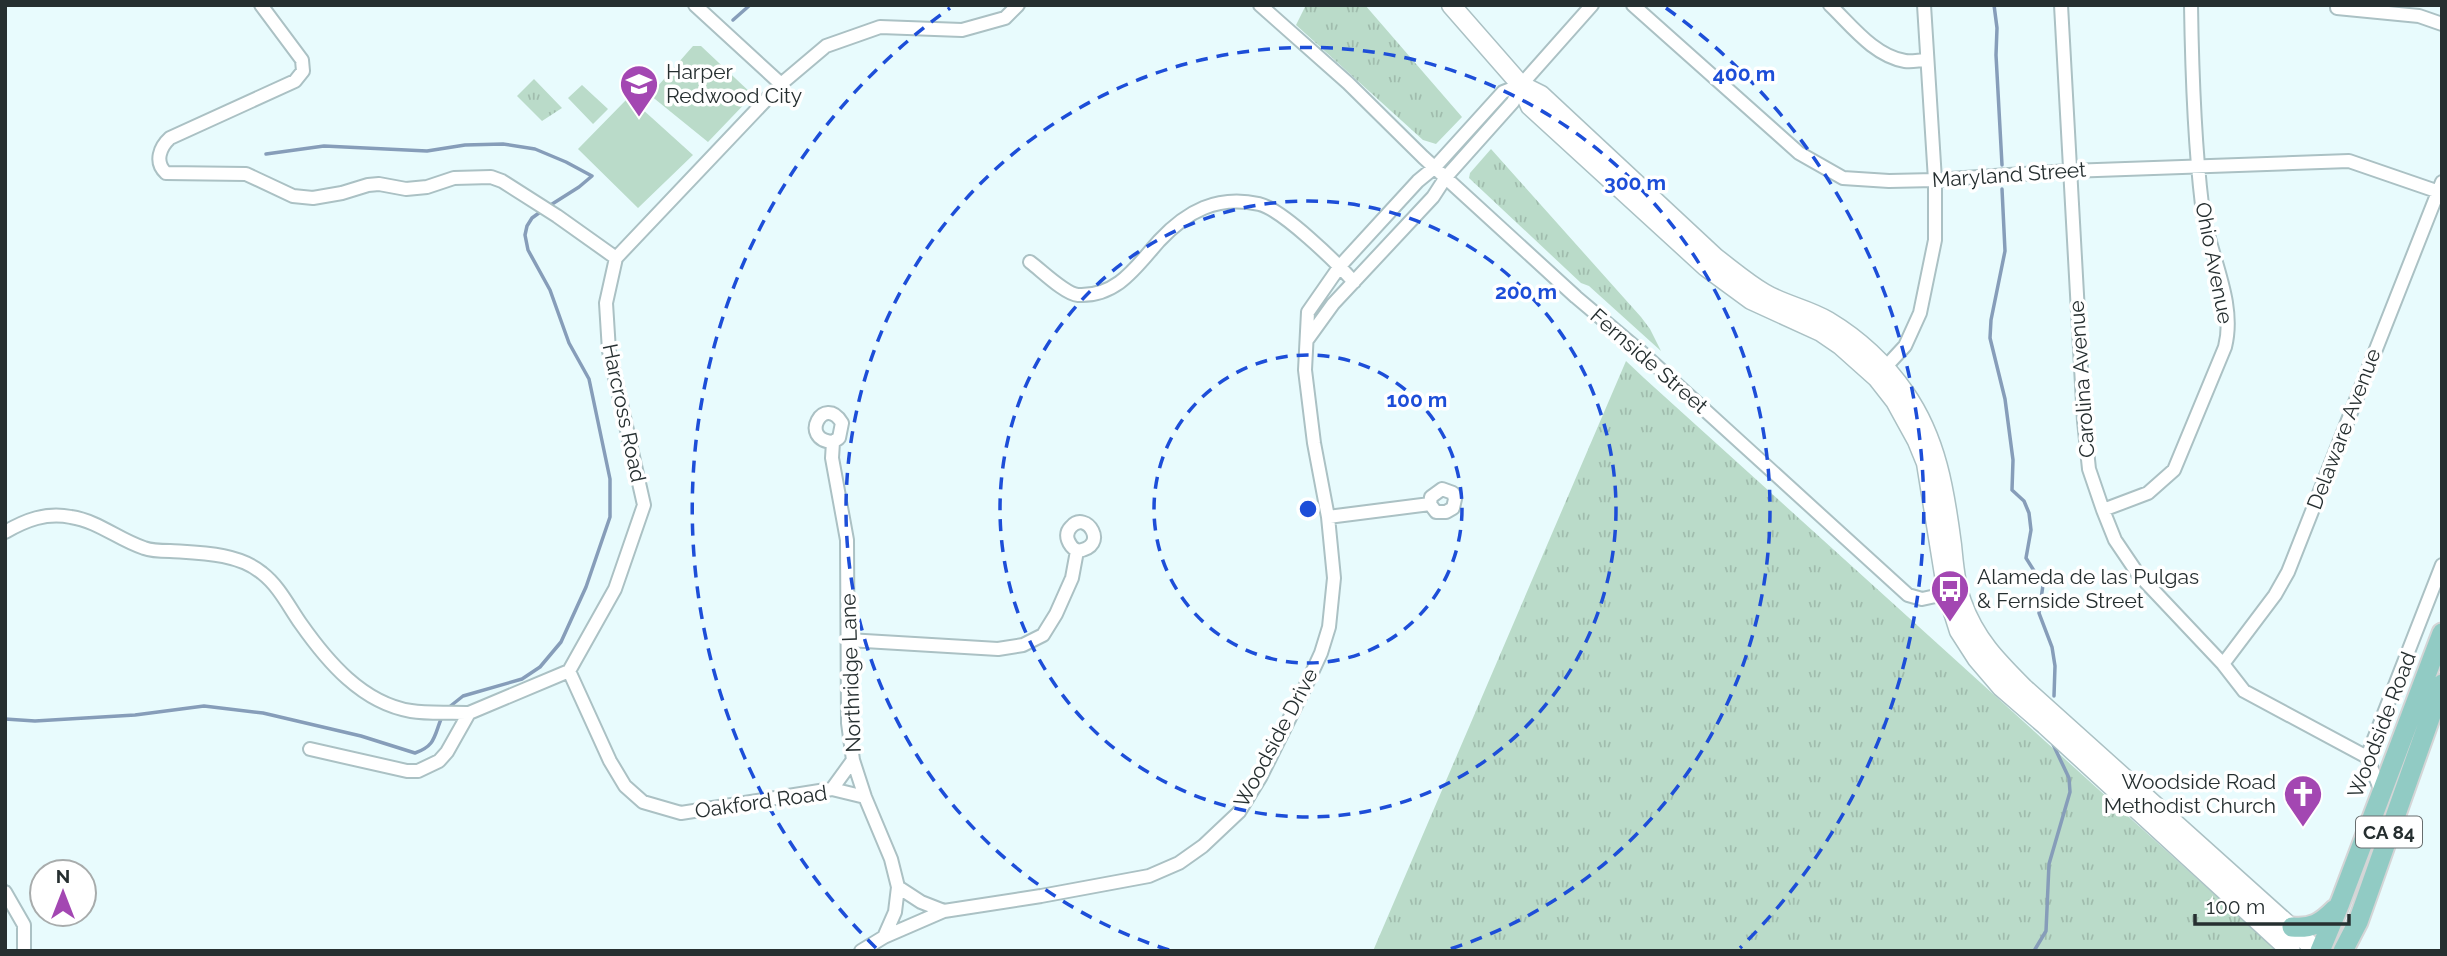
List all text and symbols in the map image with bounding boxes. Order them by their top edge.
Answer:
place label: Harper Redwood City [666,59,802,108]
text: 400 m [1713,61,1775,86]
school or university icon: Harper Redwood City [618,63,660,118]
street label: Maryland Street [1931,157,2087,192]
text: 300 m [1604,170,1666,195]
street label: Ohio Avenue [2190,200,2239,326]
text: 200 m [1495,279,1557,304]
street label: Carolina Avenue [2064,299,2099,459]
street label: Fernside Street [1586,303,1713,418]
street label: Harcross Road [598,341,651,484]
street label: Delaware Avenue [2301,345,2386,513]
text: 100 m [1387,387,1447,412]
centre of rings [1296,497,1320,521]
place label: Alameda de las Pulgas & Fernside Street [1977,564,2199,613]
bus stop icon: Alameda de las Pulgas & Fernside Street [1929,568,1971,623]
street label: Northridge Lane [835,593,866,753]
street label: Woodside Road [2342,648,2421,801]
street label: Woodside Drive [1228,664,1323,812]
place label: Woodside Road Methodist Church [2104,769,2276,818]
church icon: Woodside Road Methodist Church [2282,773,2324,828]
street label: Oakford Road [693,780,829,823]
road number: CA 84 [2356,817,2422,848]
north arrow [28,858,98,928]
text: N [56,865,70,887]
scale bar [2195,883,2349,927]
text: 100 m [2206,894,2265,919]

